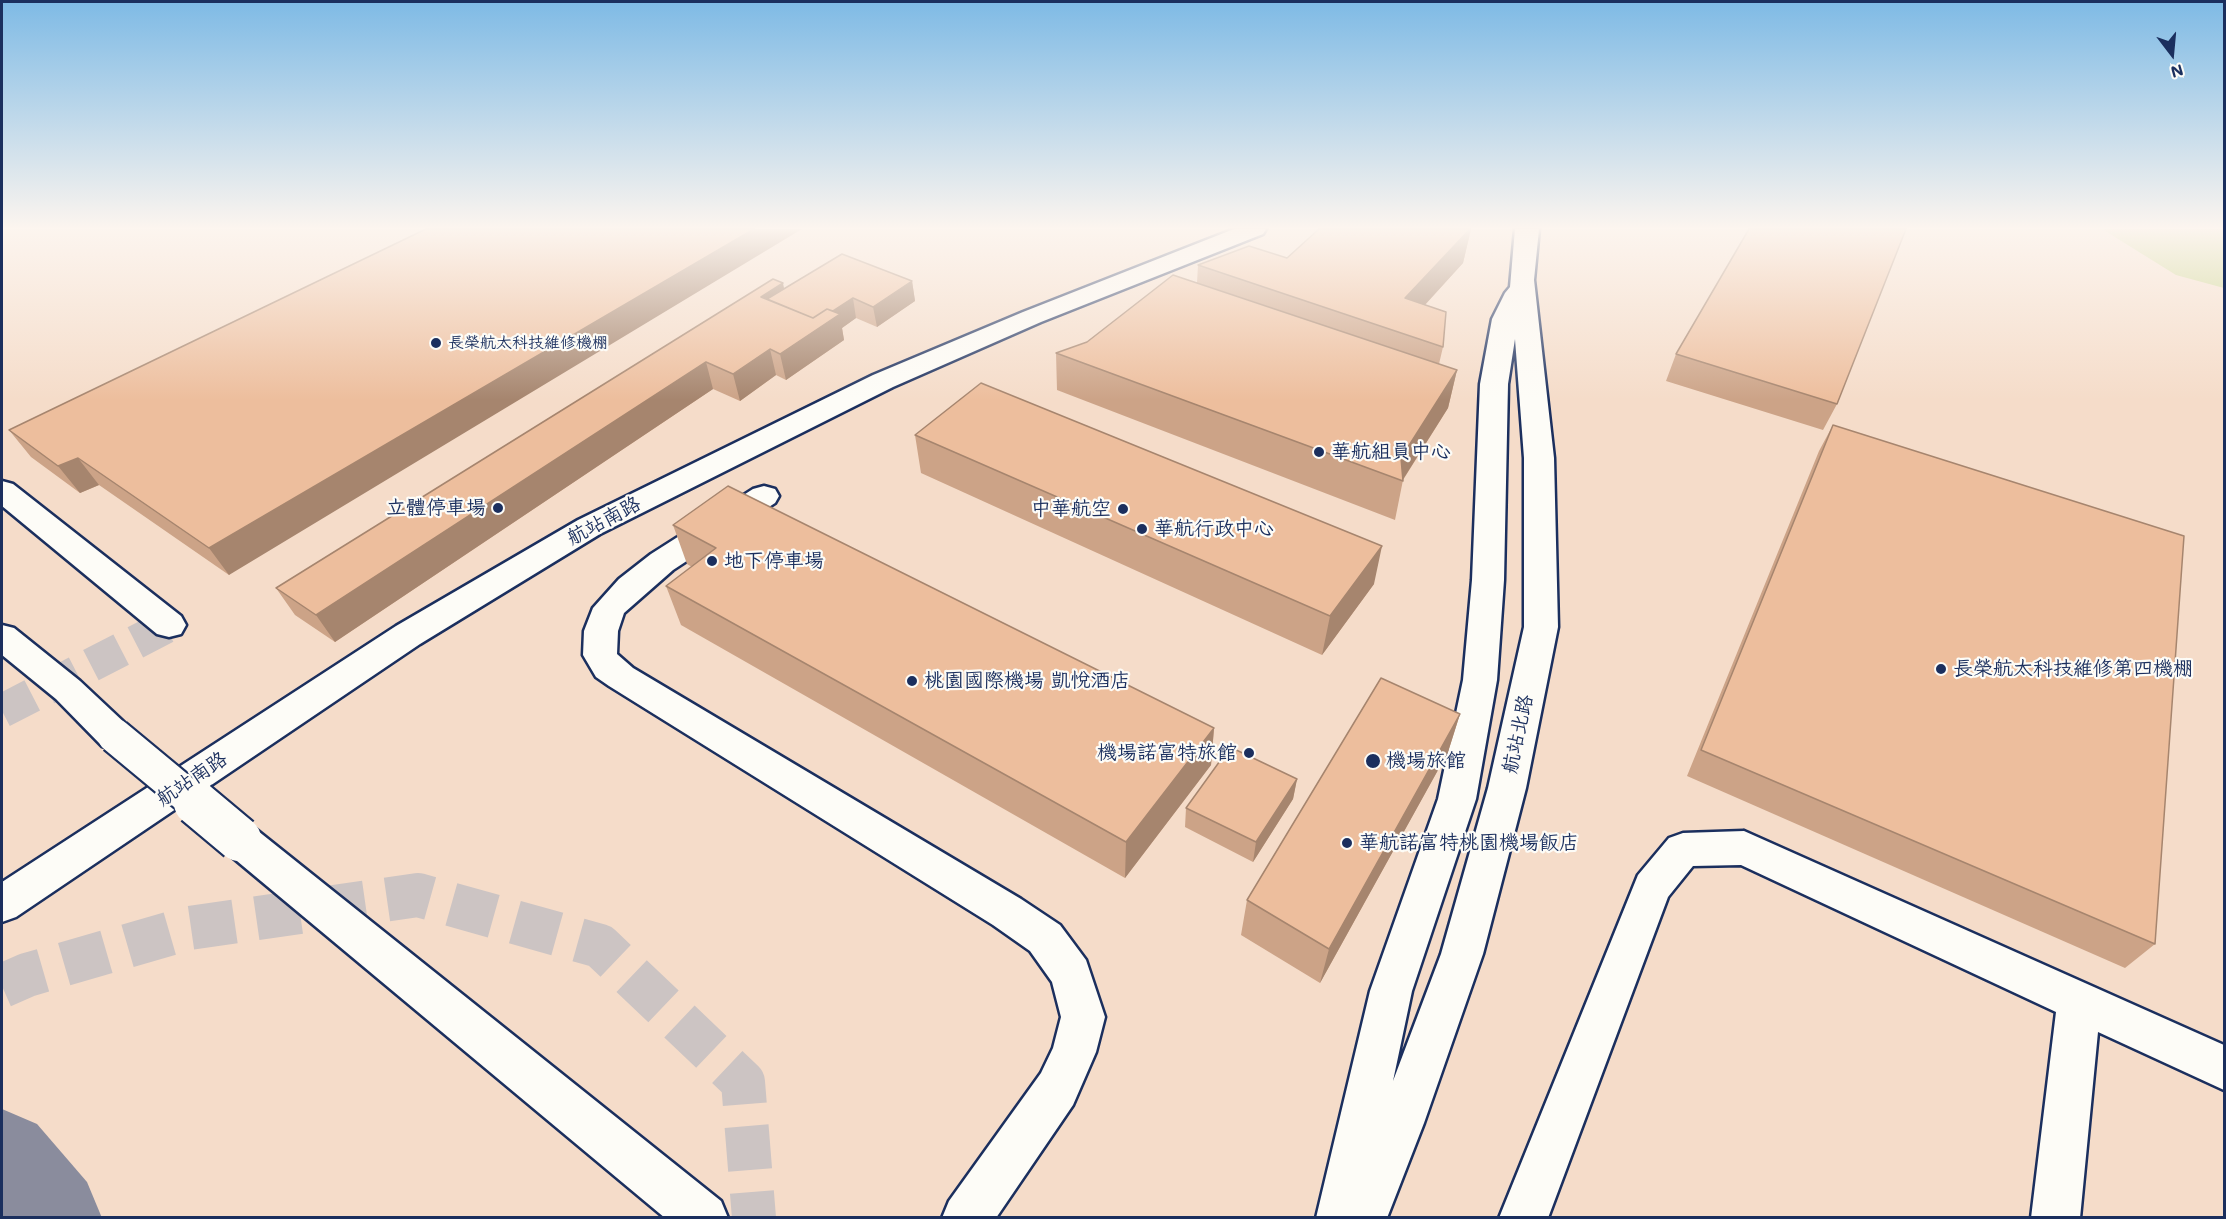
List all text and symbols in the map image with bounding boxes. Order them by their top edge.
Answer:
north arrow [2142,24,2202,84]
text: N [2168,60,2186,84]
place label: 長榮航太科技維修機棚 [448,333,608,353]
marker: 長榮航太科技維修機棚 [429,336,443,350]
place label: 華航組員中心 [1331,440,1451,464]
marker: 華航組員中心 [1312,445,1326,459]
street label: 航站南路 [563,492,645,550]
place label: 立體停車場 [386,496,486,520]
place label: 中華航空 [1031,497,1111,521]
marker: 立體停車場 [491,501,505,515]
marker: 中華航空 [1116,502,1130,516]
place label: 華航行政中心 [1154,517,1274,541]
marker: 華航行政中心 [1135,522,1149,536]
place label: 地下停車場 [724,549,824,573]
marker: 地下停車場 [705,554,719,568]
place label: 長榮航太科技維修第四機棚 [1953,657,2193,681]
marker: 長榮航太科技維修第四機棚 [1934,662,1948,676]
place label: 桃園國際機場 凱悅酒店 [924,669,1130,693]
marker: 桃園國際機場 凱悅酒店 [905,674,919,688]
street label: 航站北路 [1498,692,1538,776]
place label: 機場諾富特旅館 [1097,741,1237,765]
marker: 機場諾富特旅館 [1242,746,1256,760]
street label: 航站南路 [152,747,232,811]
place label: 機場旅館 [1386,749,1466,773]
marker: 機場旅館 [1364,752,1382,770]
place label: 華航諾富特桃園機場飯店 [1359,831,1579,855]
marker: 華航諾富特桃園機場飯店 [1340,836,1354,850]

